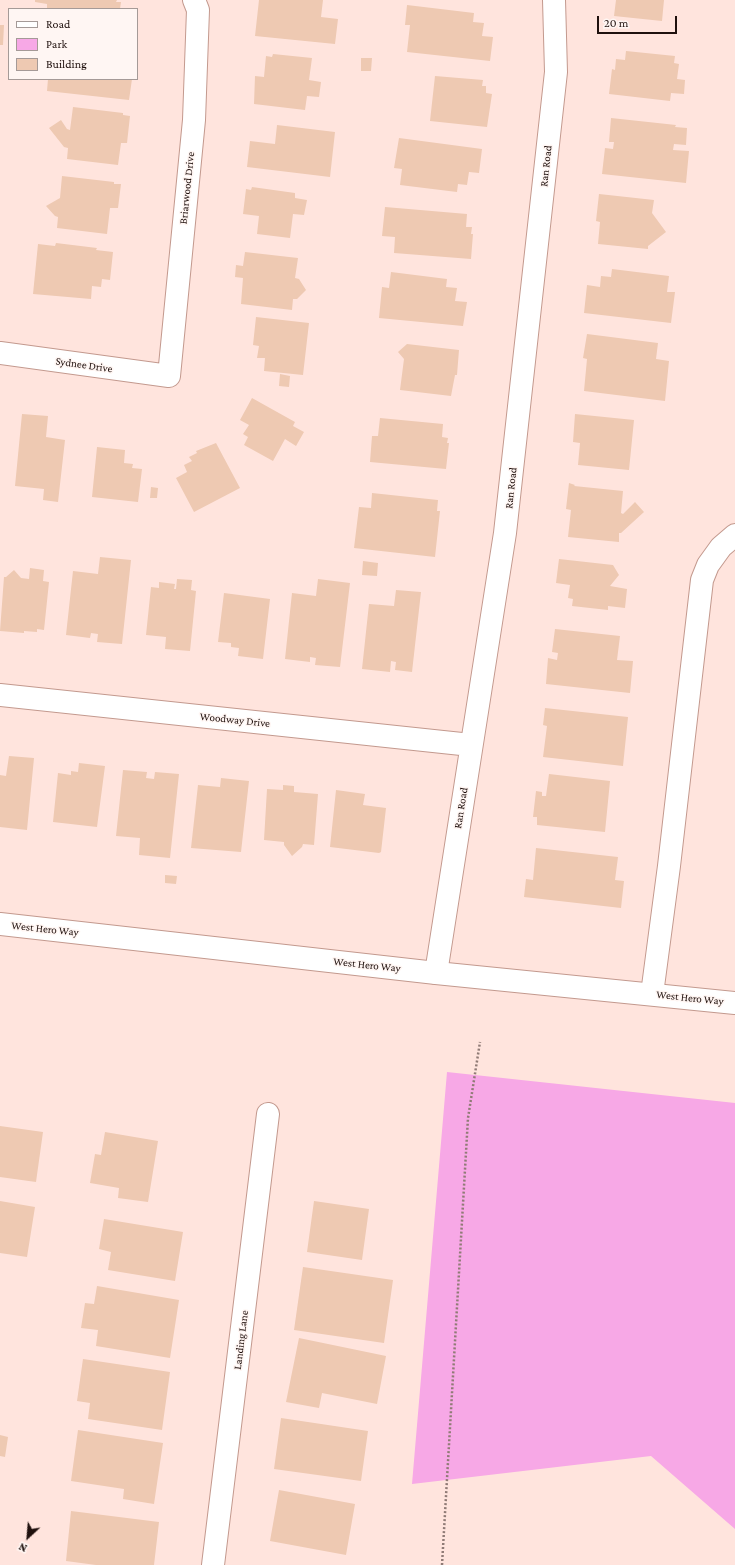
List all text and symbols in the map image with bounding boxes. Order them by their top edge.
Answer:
legend [8,8,138,80]
scale bar [599,8,679,34]
text: 20 m [604,16,628,30]
text: Road [46,17,70,31]
text: Park [46,37,67,51]
text: Building [46,57,87,71]
street label: Ran Road [537,145,555,187]
street label: Briarwood Drive [177,151,197,225]
street label: Sydnee Drive [55,354,113,376]
street label: Ran Road [502,467,520,509]
street label: Woodway Drive [199,710,271,730]
street label: Ran Road [451,787,471,829]
street label: West Hero Way [11,919,79,939]
street label: West Hero Way [333,955,401,975]
street label: West Hero Way [656,988,724,1008]
street label: Landing Lane [231,1310,251,1370]
north arrow [8,1517,48,1557]
text: N [17,1541,29,1555]

